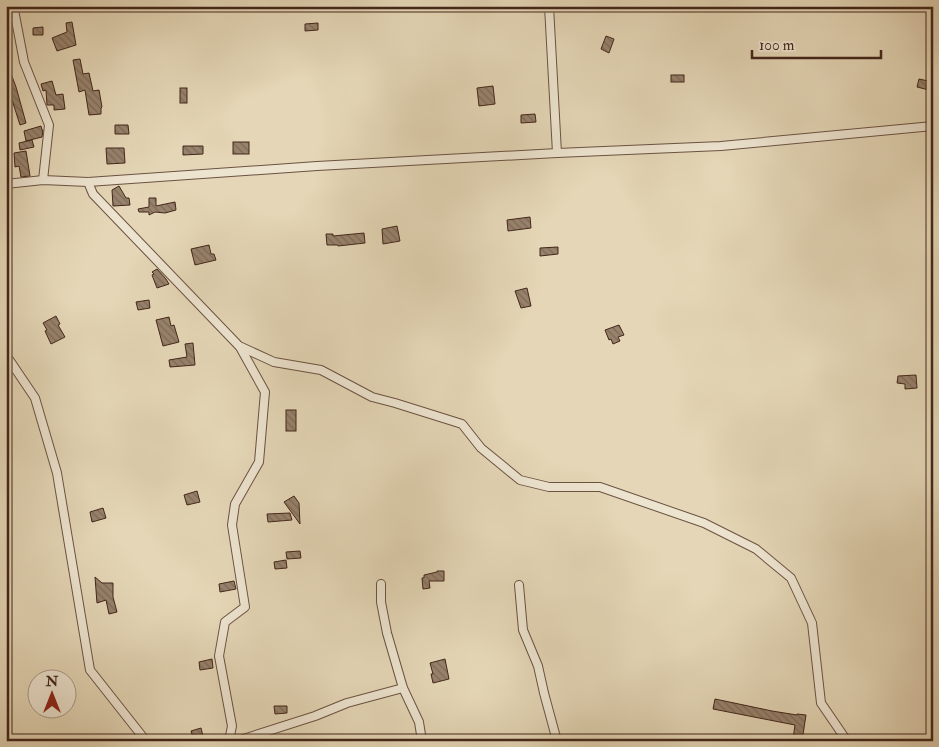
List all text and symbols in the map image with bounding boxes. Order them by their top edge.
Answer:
scale bar [752,28,880,60]
text: 100 m [759,36,795,55]
north arrow [28,670,78,720]
text: N [45,673,59,690]

